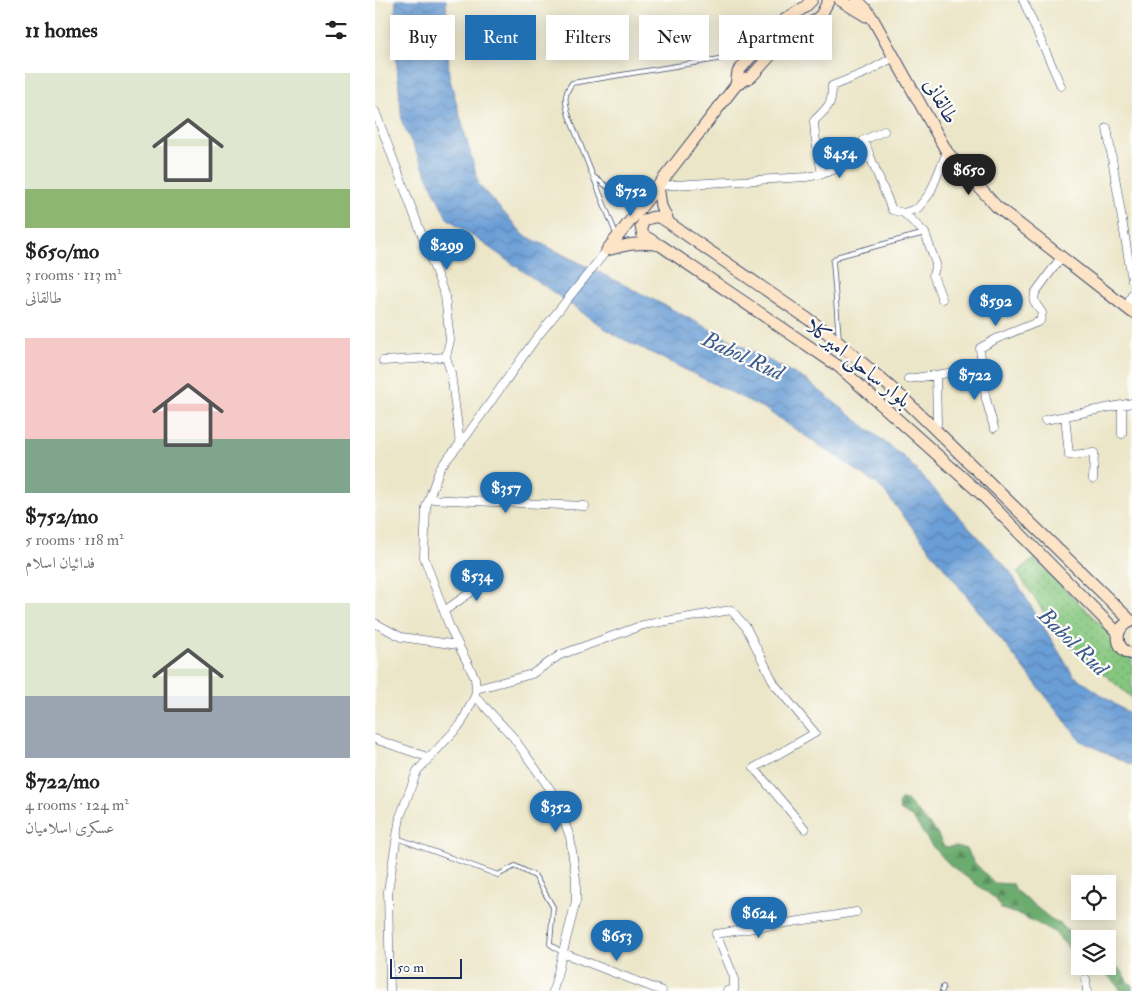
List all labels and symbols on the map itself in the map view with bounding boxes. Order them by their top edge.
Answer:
street label: طالقانی [917,73,965,129]
pin: $454 [810,136,870,179]
pin: $650 [939,154,999,196]
pin: $752 [601,174,661,217]
pin: $299 [417,228,477,271]
pin: $592 [966,284,1026,327]
street label: بلوار ساحلی امیرکلا [798,312,916,416]
water label: Babol Rud [697,325,790,388]
pin: $722 [945,358,1005,401]
pin: $357 [476,472,536,514]
pin: $534 [447,560,507,602]
water label: Babol Rud [1031,601,1115,683]
pin: $352 [526,790,586,833]
pin: $624 [729,896,789,939]
pin: $653 [587,920,647,962]
scale bar [390,956,463,979]

